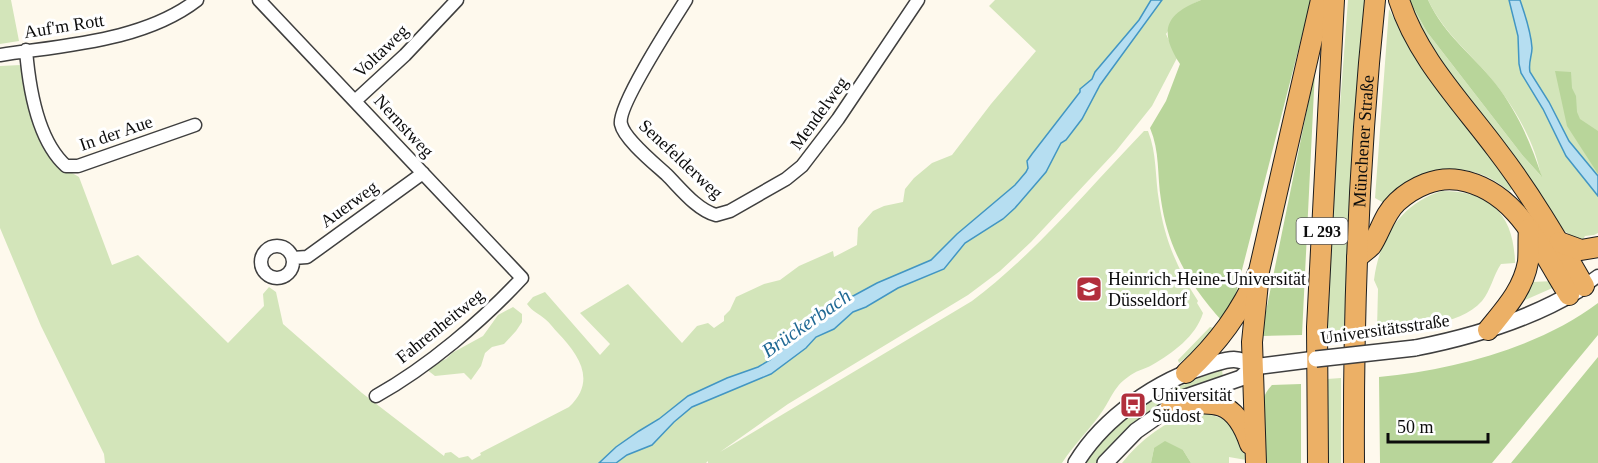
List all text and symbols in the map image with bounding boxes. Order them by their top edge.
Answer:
street label: Auf'm Rott [23,10,105,42]
street label: Voltaweg [350,20,412,82]
street label: Mendelweg [786,73,852,153]
street label: Münchener Straße [1349,74,1378,208]
street label: Nernstweg [370,91,438,161]
street label: In der Aue [77,111,155,155]
street label: Senefelderweg [635,115,727,203]
street label: Auerweg [316,177,382,231]
road number: L 293 [1296,218,1348,244]
place label: Heinrich-Heine-Universität Düsseldorf [1108,269,1306,310]
school or university icon: Heinrich-Heine-Universität Düsseldorf [1074,274,1104,304]
water label: Brückerbach [757,284,855,362]
street label: Fahrenheitweg [392,285,488,367]
street label: Universitätsstraße [1319,310,1451,348]
place label: Universität Südost [1152,385,1232,426]
bus stop icon: Universität Südost [1118,390,1148,420]
scale bar [1388,406,1488,444]
text: 50 m [1397,417,1434,437]

